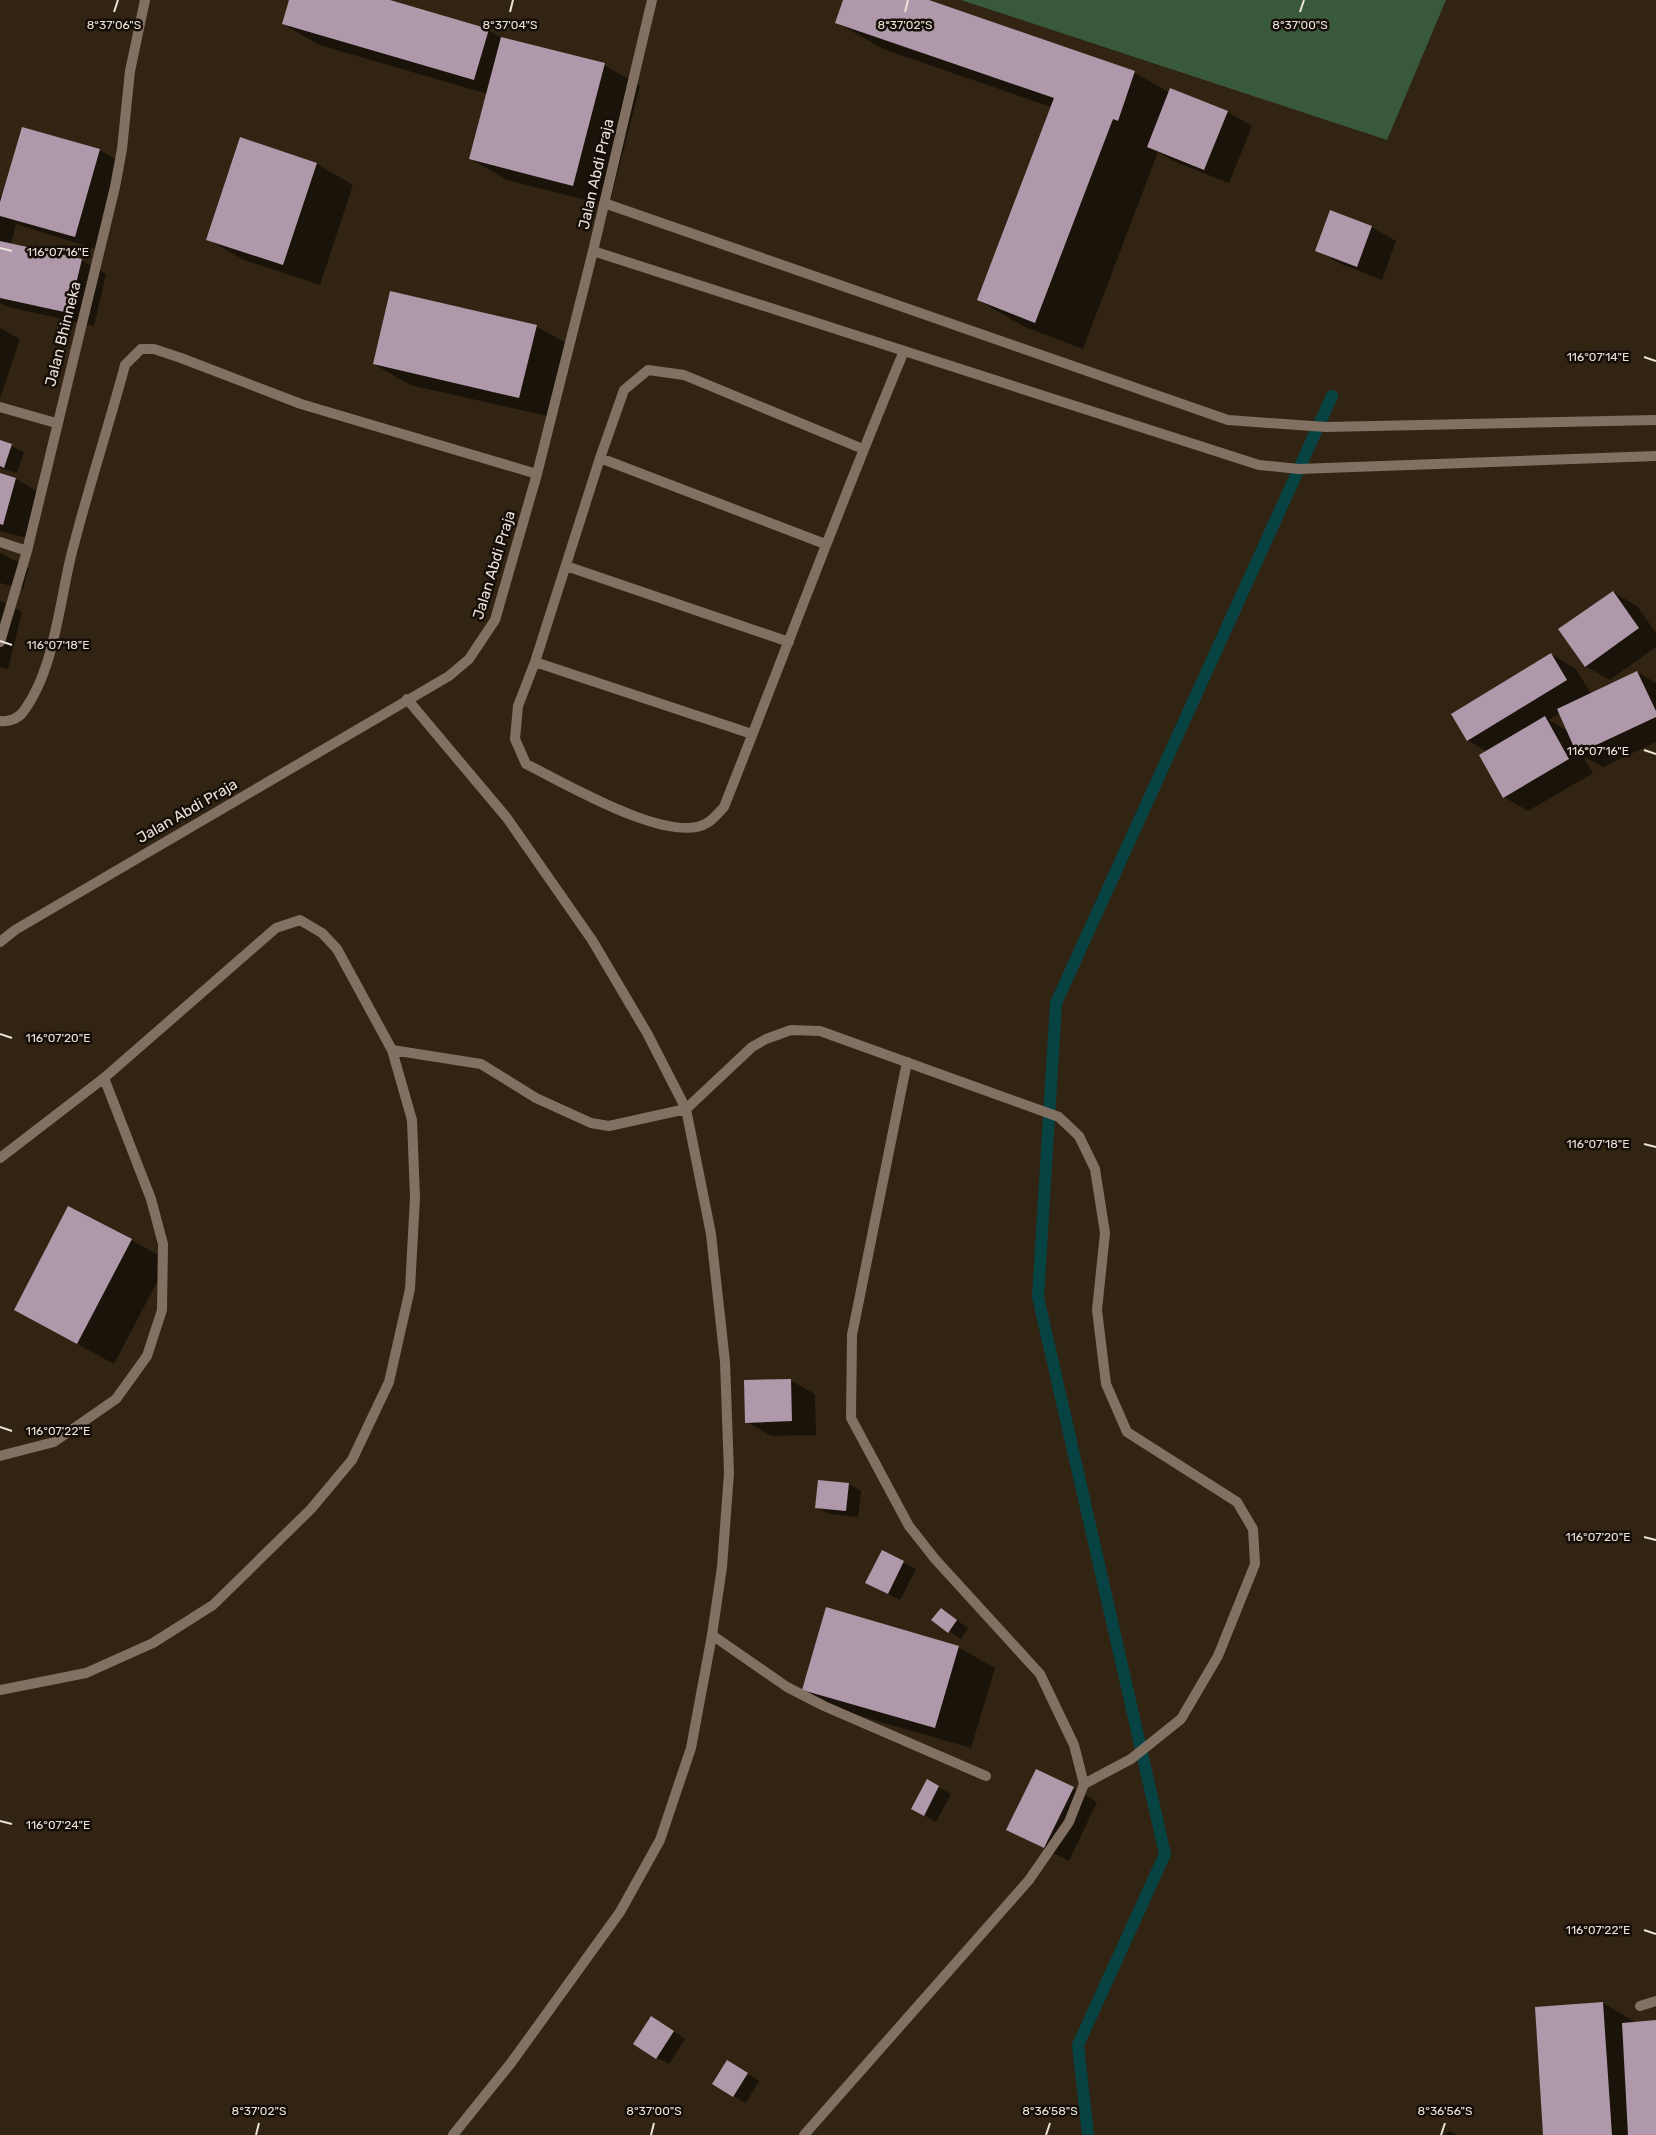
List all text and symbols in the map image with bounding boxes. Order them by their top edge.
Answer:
text: 8°37'06"S [87,18,141,32]
text: 8°37'04"S [482,18,538,32]
text: 8°37'02"S [878,18,932,32]
text: 8°37'00"S [1272,18,1328,32]
street label: Jalan Abdi Praja [575,117,617,231]
text: 116°07'16"E [27,245,89,259]
street label: Jalan Bhinneka [41,280,85,388]
text: 116°07'14"E [1567,350,1629,364]
street label: Jalan Abdi Praja [469,508,519,622]
text: 116°07'18"E [26,638,90,652]
text: 116°07'16"E [1567,744,1629,758]
street label: Jalan Abdi Praja [134,775,240,847]
text: 116°07'20"E [26,1031,90,1045]
text: 116°07'18"E [1566,1137,1630,1151]
text: 116°07'22"E [26,1424,90,1438]
text: 116°07'20"E [1566,1530,1630,1544]
text: 116°07'24"E [26,1818,90,1832]
text: 116°07'22"E [1566,1923,1630,1937]
text: 8°37'02"S [232,2104,286,2118]
text: 8°37'00"S [626,2104,682,2118]
text: 8°36'58"S [1022,2104,1078,2118]
text: 8°36'56"S [1418,2104,1472,2118]

